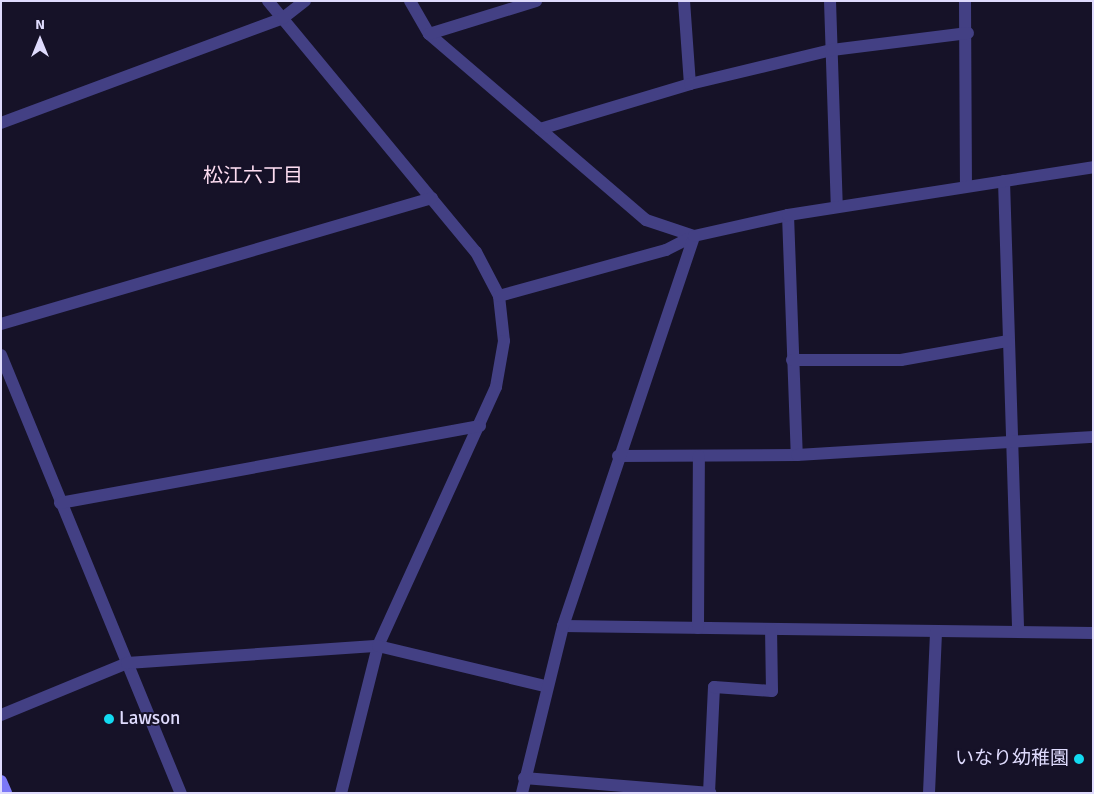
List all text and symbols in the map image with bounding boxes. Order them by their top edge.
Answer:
north arrow [15,15,65,65]
text: N [35,16,45,33]
district label: 松江六丁目 [203,163,303,187]
place label: Lawson [119,708,180,730]
marker: Lawson [103,713,115,725]
place label: いなり幼稚園 [955,748,1069,770]
marker: いなり幼稚園 [1073,753,1085,765]

